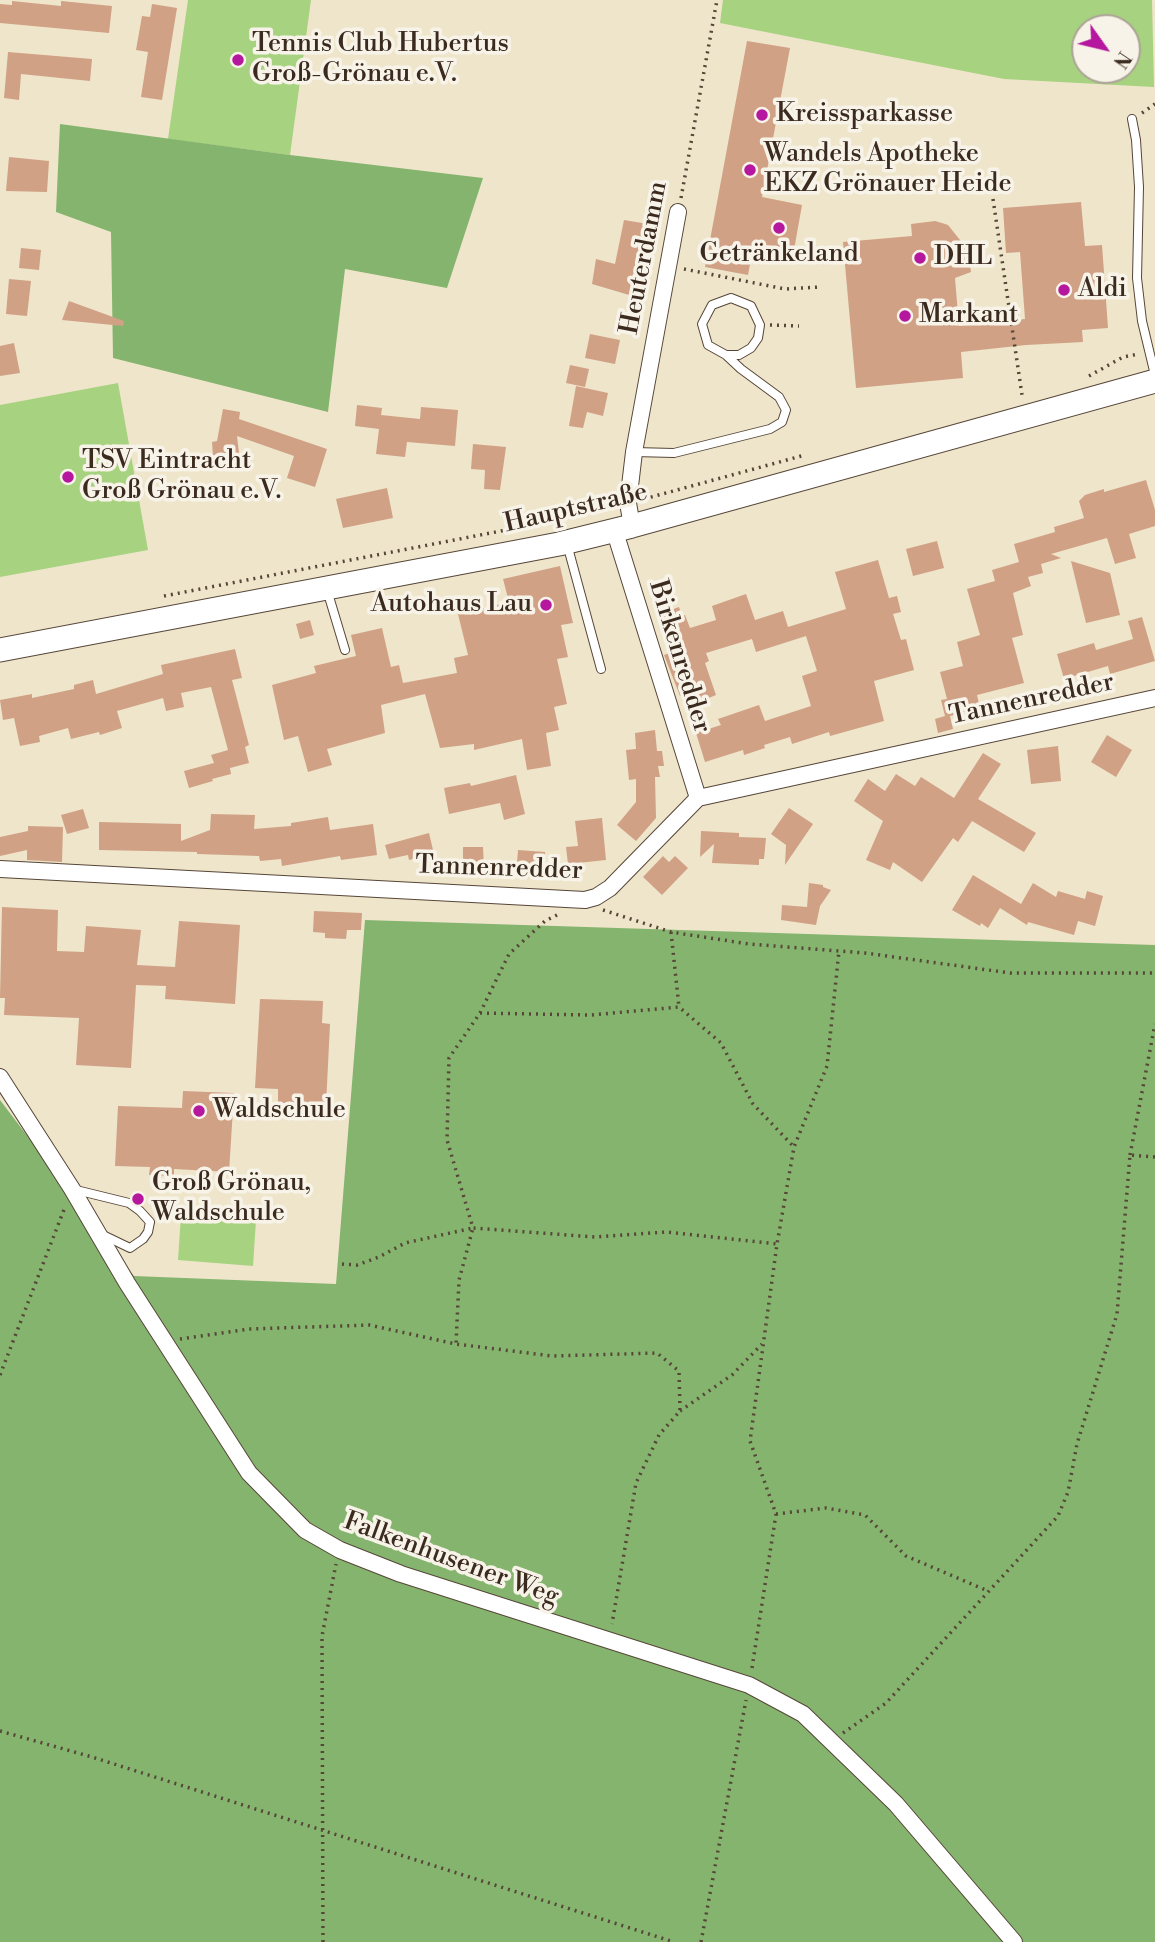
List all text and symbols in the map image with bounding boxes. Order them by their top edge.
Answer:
north arrow [1071,14,1141,84]
place label: Tennis Club Hubertus Groß-Grönau e.V. [252,29,509,90]
text: N [1108,47,1136,73]
marker: Tennis Club Hubertus Groß-Grönau e.V. [230,52,246,68]
place label: Kreissparkasse [776,99,953,131]
marker: Kreissparkasse [754,107,770,123]
place label: Wandels Apotheke EKZ Grönauer Heide [764,139,1012,200]
marker: Wandels Apotheke EKZ Grönauer Heide [742,162,758,178]
street label: Heuterdamm [615,179,675,337]
marker: Getränkeland [771,220,787,236]
place label: Getränkeland [700,239,858,271]
place label: DHL [934,242,992,274]
marker: DHL [912,250,928,266]
place label: Aldi [1078,274,1127,306]
marker: Aldi [1056,282,1072,298]
place label: Markant [919,300,1018,332]
marker: Markant [897,308,913,324]
place label: TSV Eintracht Groß Grönau e.V. [82,446,281,508]
marker: TSV Eintracht Groß Grönau e.V. [60,469,76,485]
street label: Hauptstraße [501,477,651,541]
street label: Birkenredder [641,577,717,737]
place label: Autohaus Lau [371,589,532,621]
marker: Autohaus Lau [538,597,554,613]
street label: Tannenredder [947,667,1117,733]
street label: Tannenredder [415,850,583,888]
place label: Waldschule [213,1095,346,1127]
marker: Waldschule [191,1103,207,1119]
place label: Groß Grönau, Waldschule [152,1168,311,1230]
marker: Groß Grönau, Waldschule [130,1191,146,1207]
street label: Falkenhusener Weg [339,1507,563,1613]

